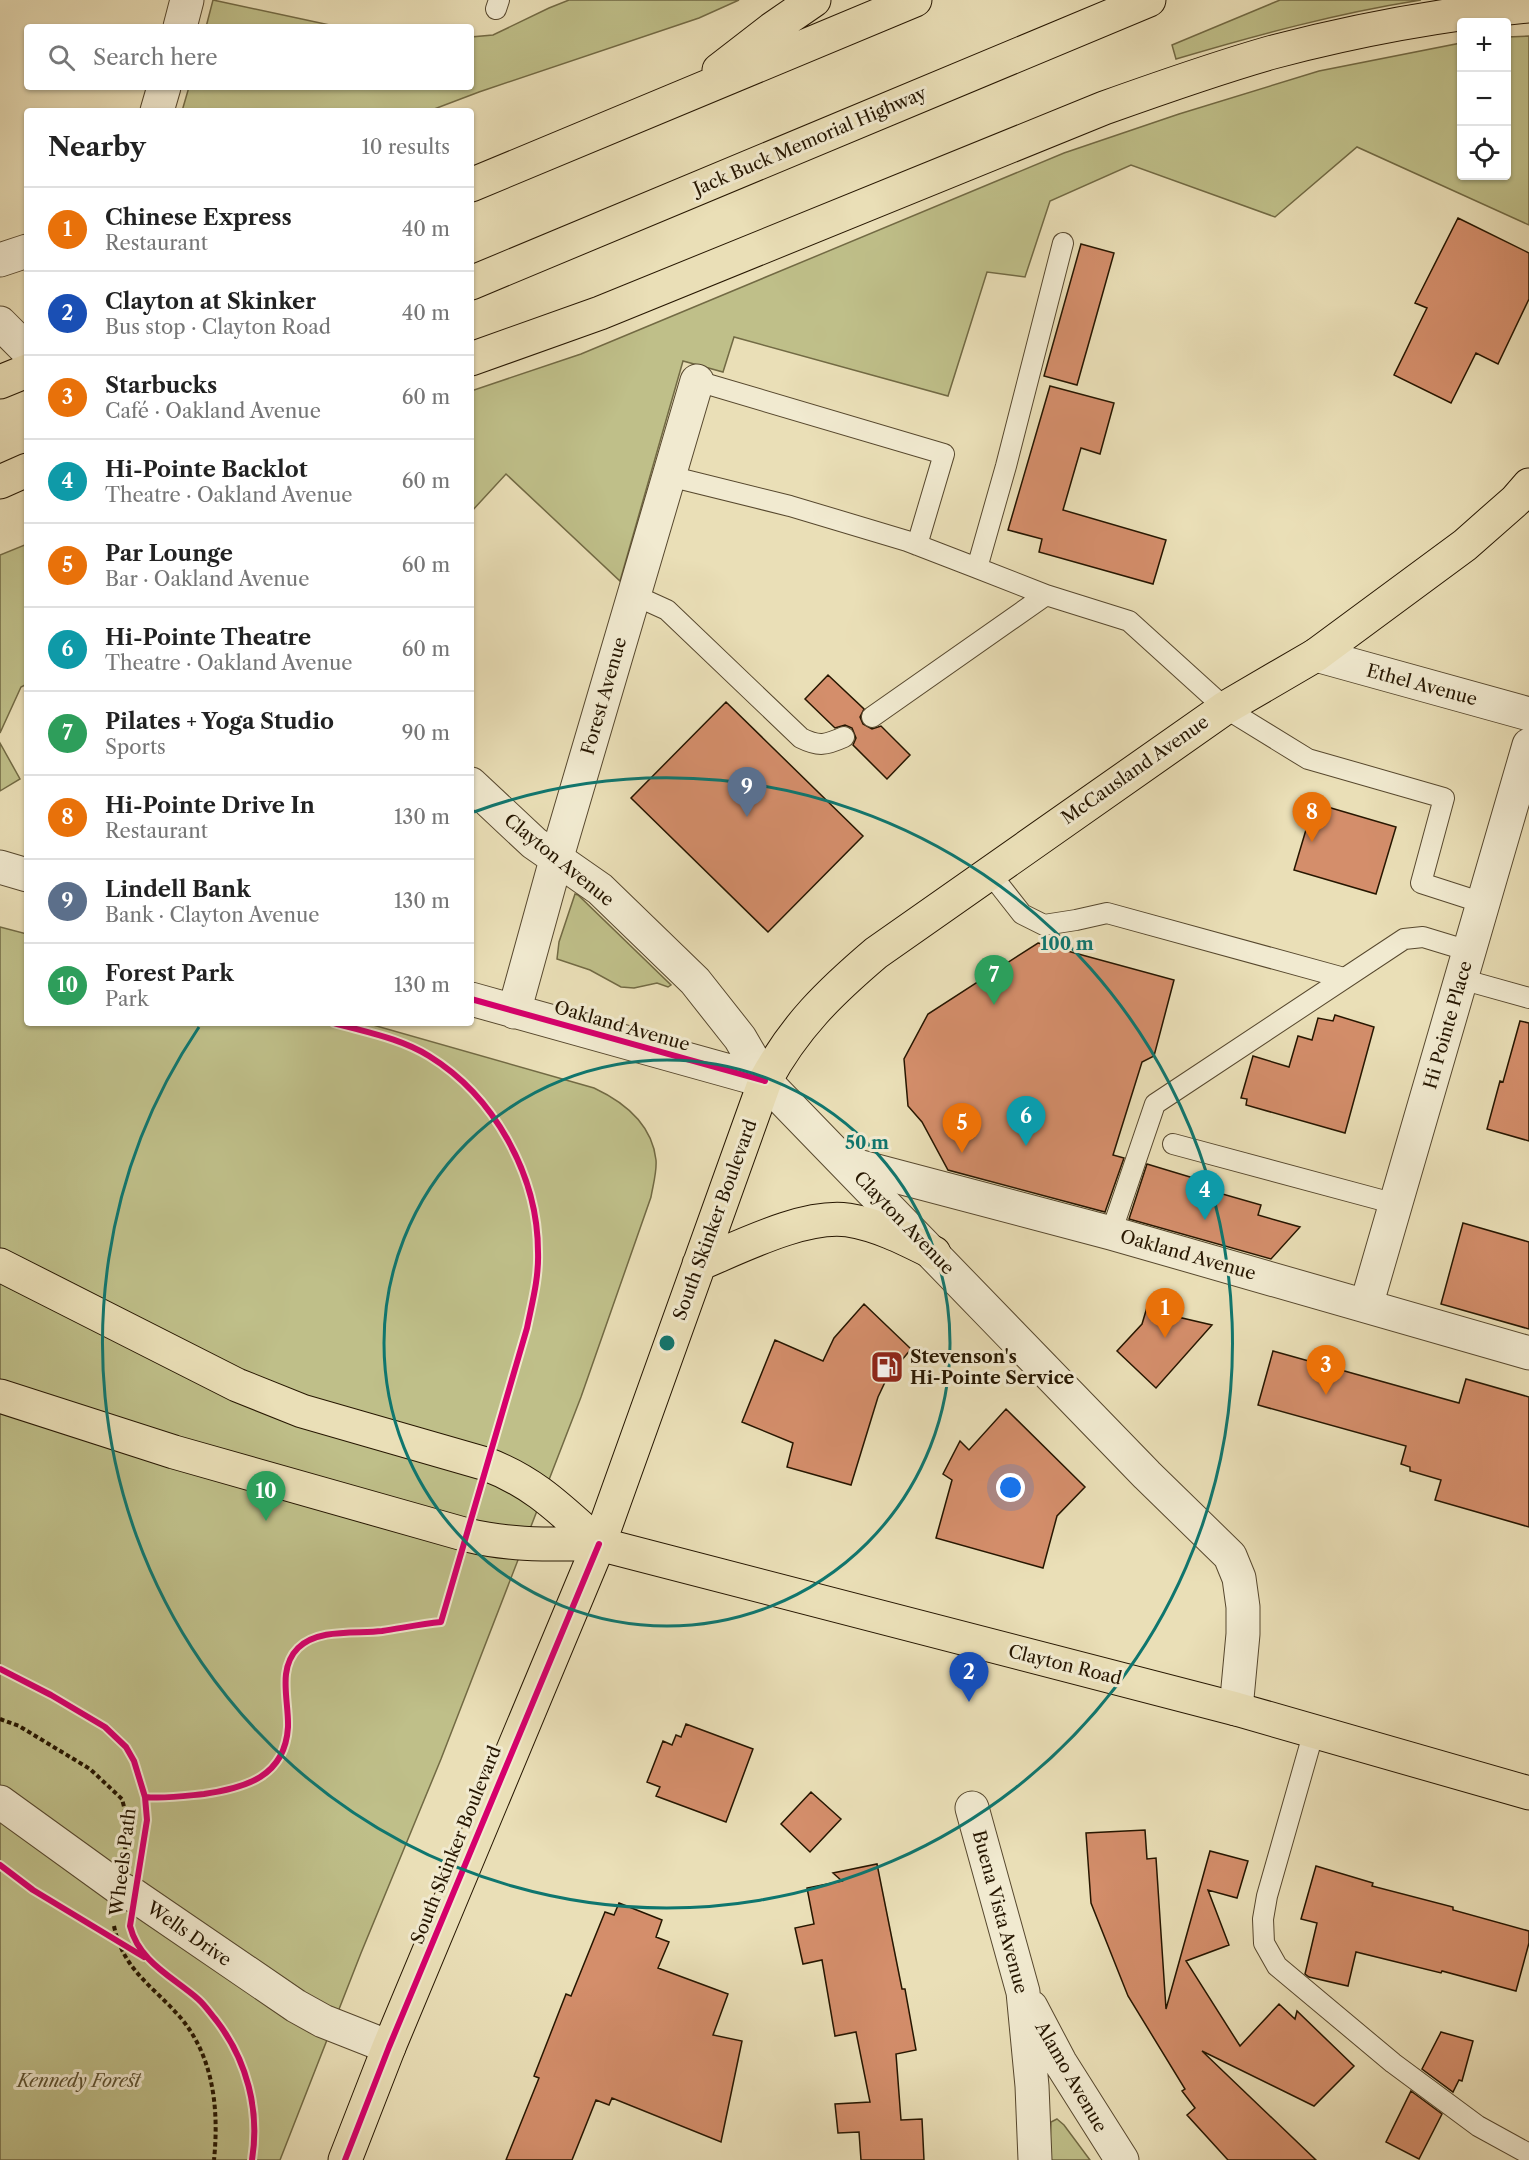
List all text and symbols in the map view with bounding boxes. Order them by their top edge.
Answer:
map controls [1457,18,1511,180]
button: + [1457,18,1511,72]
search box [24,24,474,90]
icon: search [45,41,78,74]
text: Search here [93,44,218,71]
button: − [1457,72,1511,126]
street label: Jack Buck Memorial Highway [687,81,931,201]
button: locate [1457,126,1511,180]
text: Nearby [48,131,146,163]
text: 10 results [361,135,450,159]
text: Chinese Express [105,204,292,231]
text: 1 [63,217,72,241]
text: 40 m [402,217,450,241]
text: Restaurant [105,231,208,255]
text: Clayton at Skinker [105,288,316,315]
text: 2 [62,301,73,325]
text: 40 m [402,301,450,325]
text: Bus stop · Clayton Road [105,315,331,339]
text: Starbucks [105,372,217,399]
text: 3 [62,385,73,409]
text: 60 m [402,385,450,409]
text: Café · Oakland Avenue [105,399,321,423]
text: Hi-Pointe Backlot [105,456,308,483]
text: 4 [62,469,73,493]
text: 60 m [402,469,450,493]
text: Theatre · Oakland Avenue [105,483,353,507]
text: Par Lounge [105,540,233,567]
text: 5 [62,553,73,577]
text: 60 m [402,553,450,577]
text: Bar · Oakland Avenue [105,567,309,591]
text: Hi-Pointe Theatre [105,624,311,651]
street label: Forest Avenue [577,635,631,757]
text: 6 [62,637,73,661]
text: 60 m [402,637,450,661]
text: Theatre · Oakland Avenue [105,651,353,675]
street label: Ethel Avenue [1364,660,1480,710]
text: Pilates + Yoga Studio [105,708,334,735]
street label: McCausland Avenue [1057,711,1213,829]
text: 7 [62,721,73,745]
text: 90 m [402,721,450,745]
text: Sports [105,735,166,759]
pin: 9 [728,768,766,817]
text: Hi-Pointe Drive In [105,792,315,819]
pin: 8 [1292,792,1332,842]
text: 8 [61,805,74,829]
text: 130 m [394,805,450,829]
street label: Clayton Avenue [500,809,618,911]
text: Restaurant [105,819,208,843]
text: Lindell Bank [105,876,251,903]
text: 9 [62,889,73,913]
text: 130 m [394,889,450,913]
text: Bank · Clayton Avenue [105,903,319,927]
text: 100 m [1040,933,1094,955]
pin: 7 [974,956,1014,1005]
street label: Hi Pointe Place [1419,958,1477,1092]
text: Forest Park [105,960,234,987]
text: 10 [57,973,78,997]
text: 130 m [394,973,450,997]
text: Park [105,987,148,1011]
street label: Oakland Avenue [552,996,692,1056]
pin: 6 [1006,1096,1046,1146]
pin: 5 [942,1104,982,1153]
street label: South Skinker Boulevard [668,1117,762,1323]
text: 50 m [845,1132,889,1154]
street label: Clayton Avenue [849,1167,959,1279]
pin: 4 [1186,1170,1224,1220]
street label: Oakland Avenue [1118,1225,1258,1285]
pin: 1 [1146,1288,1184,1338]
centre of rings [657,1333,677,1353]
place label: Stevenson's Hi-Pointe Service [910,1346,1075,1389]
pin: 3 [1306,1346,1346,1395]
fuel station icon: Stevenson's Hi-Pointe Service [869,1349,905,1385]
pin: 10 [246,1472,286,1521]
your location [996,1473,1025,1502]
street label: Clayton Road [1006,1640,1124,1690]
pin: 2 [950,1652,988,1702]
street label: South Skinker Boulevard [406,1743,506,1947]
street label: Wheels Path [105,1807,141,1918]
street label: Buena Vista Avenue [968,1828,1032,1996]
street label: Wells Drive [142,1896,236,1971]
street label: Alamo Avenue [1030,2017,1112,2136]
park label: Kennedy Forest [15,2070,142,2092]

